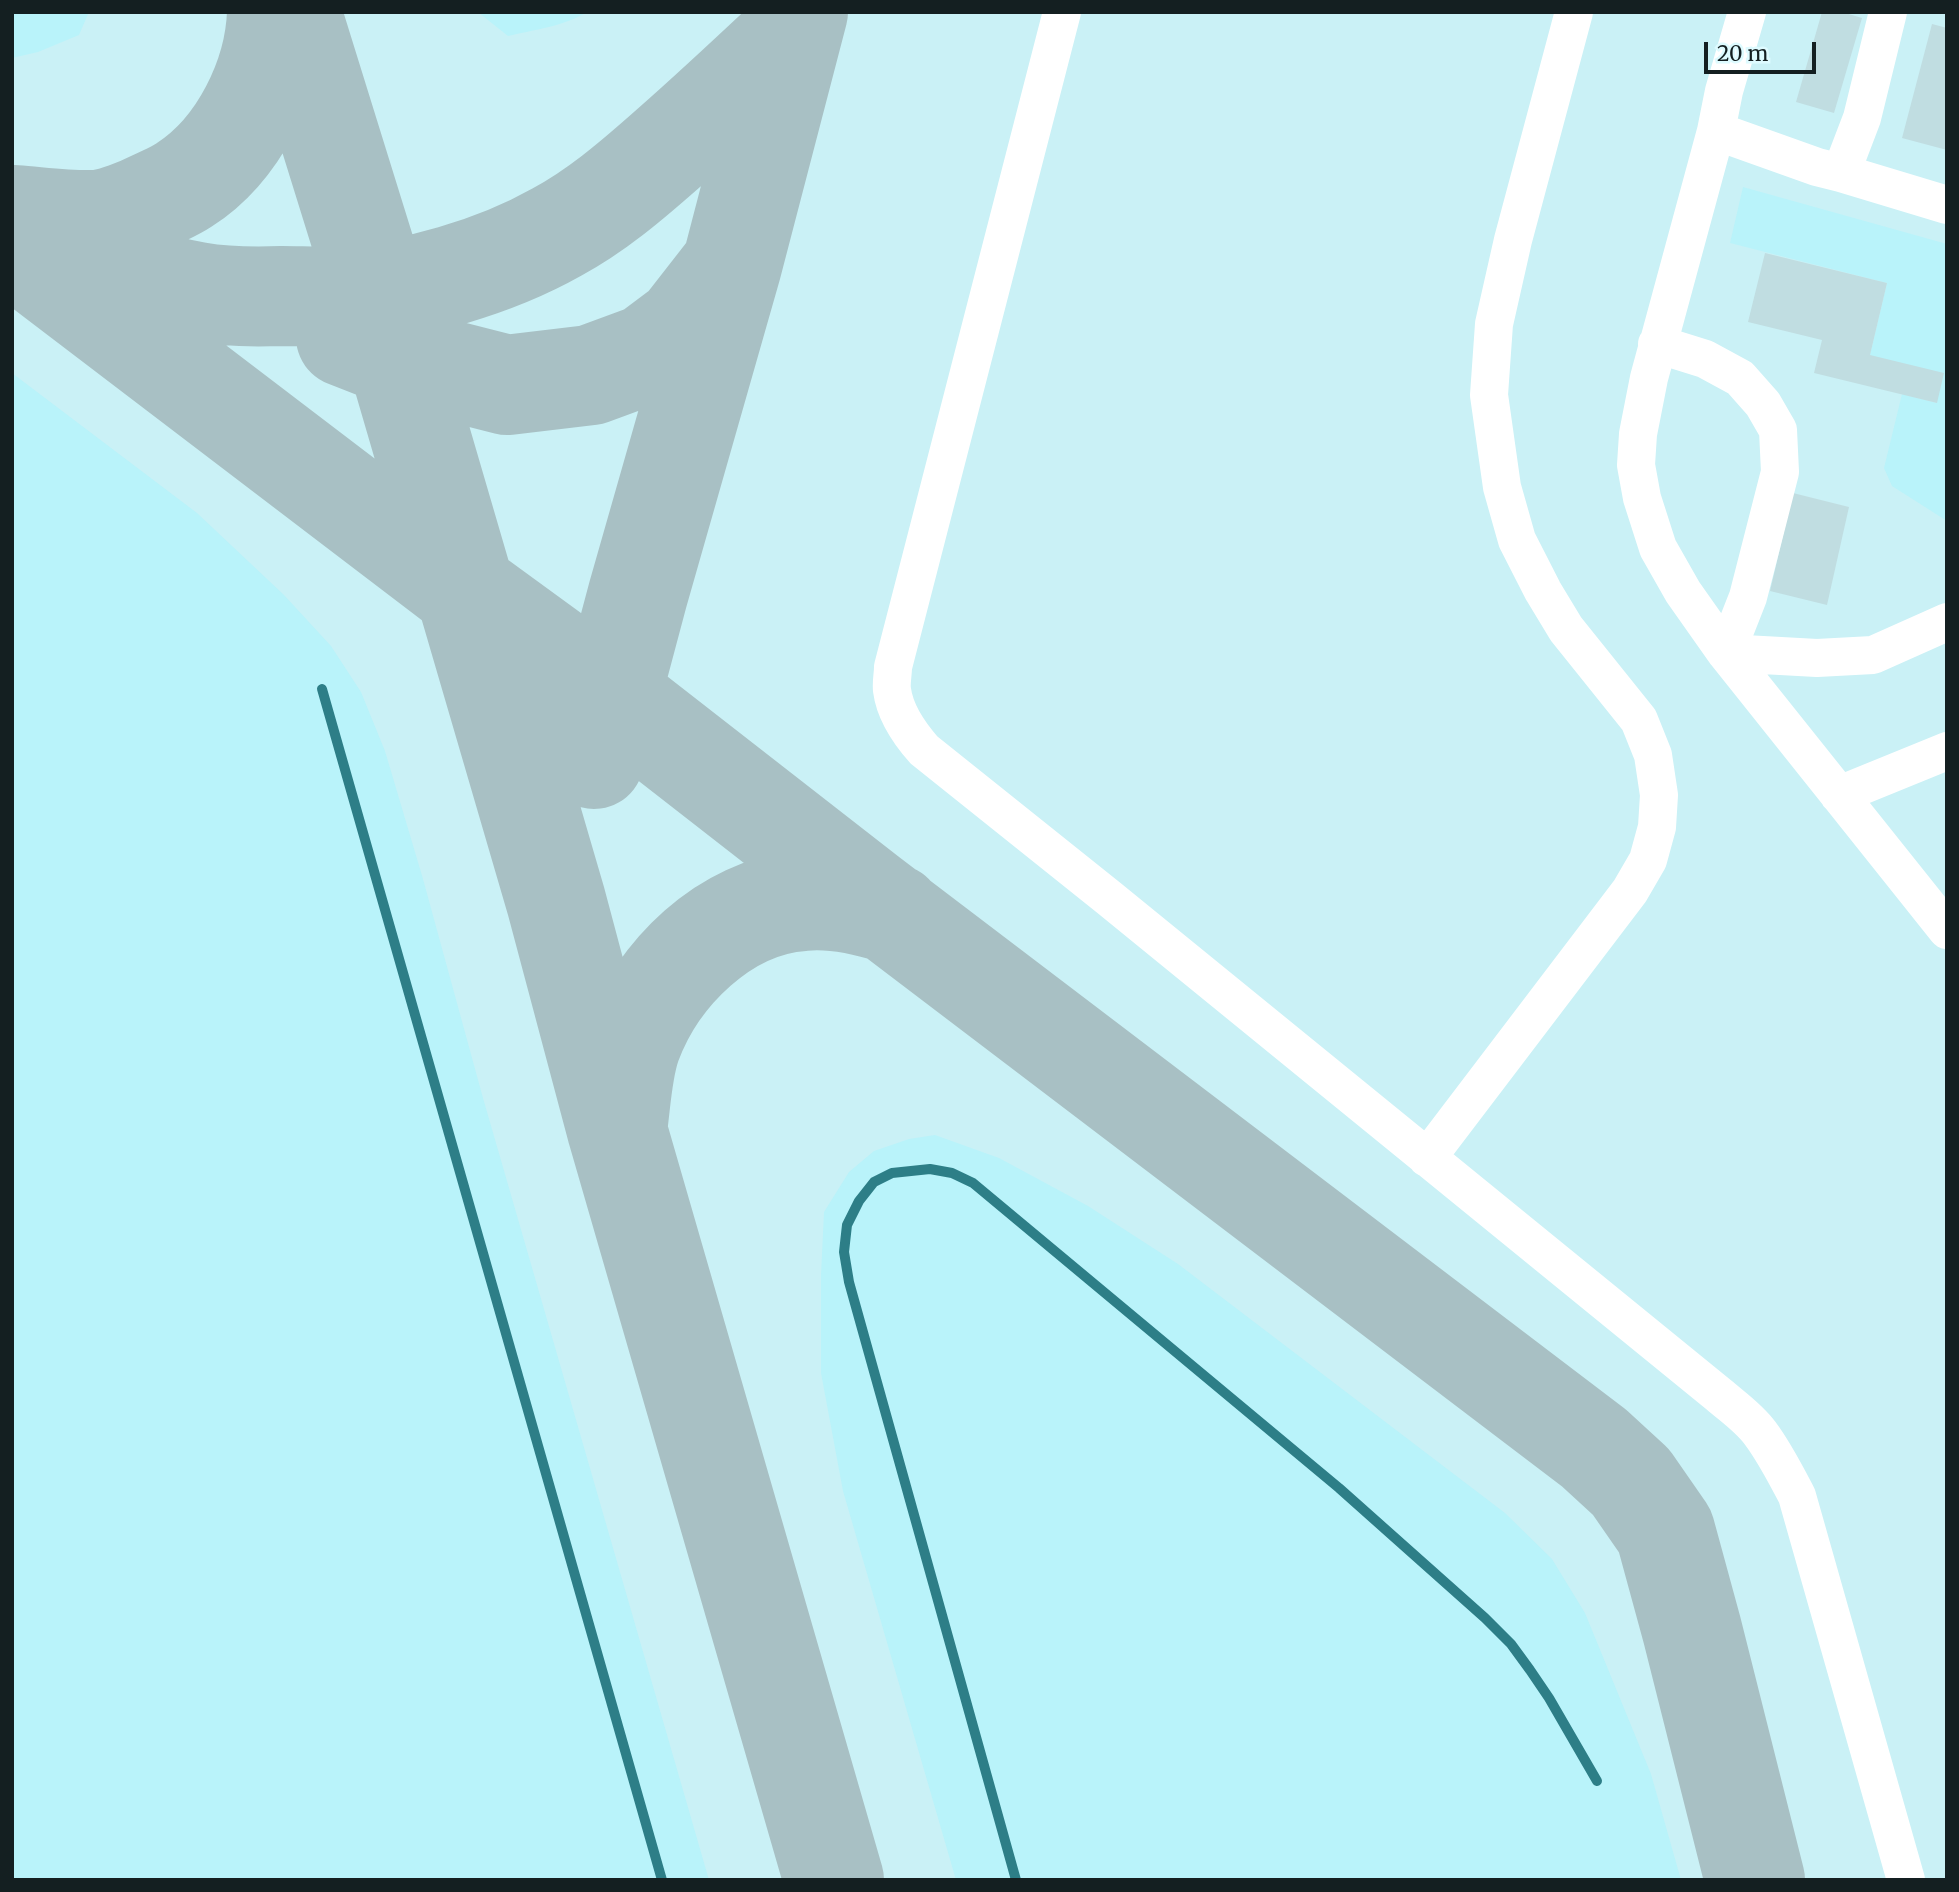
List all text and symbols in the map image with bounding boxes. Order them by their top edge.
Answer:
scale bar [1707,28,1819,72]
text: 20 m [1717,40,1768,67]

